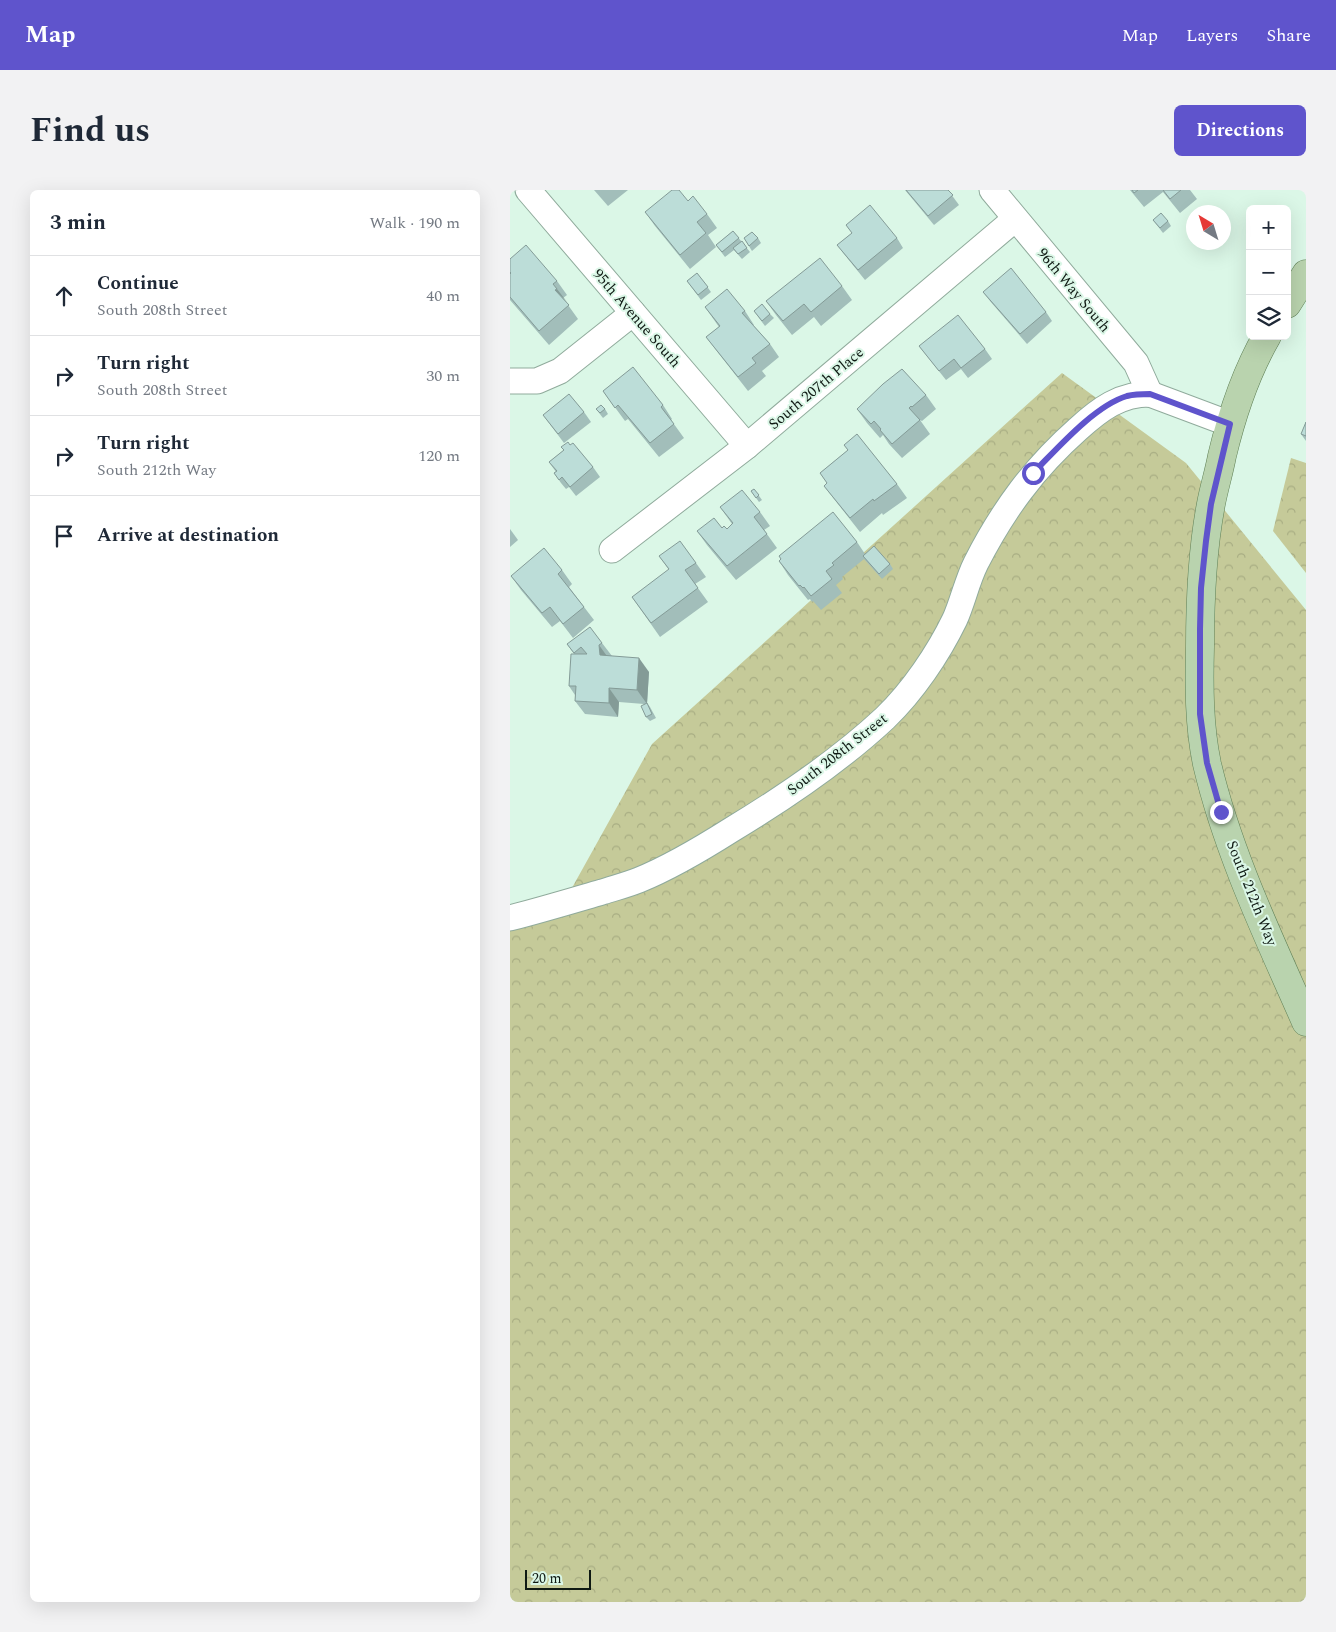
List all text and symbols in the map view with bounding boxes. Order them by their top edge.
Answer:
text: Map [25,17,75,53]
text: Map [1122,22,1158,49]
text: Layers [1186,22,1238,49]
text: Share [1266,22,1311,49]
text: Find us [30,104,150,157]
button: Directions [1174,105,1306,156]
north arrow [1186,205,1231,250]
map controls [1246,205,1291,340]
button: + [1246,205,1291,250]
text: 3 min [50,207,106,239]
text: Walk · 190 m [369,211,460,235]
street label: 96th Way South [1031,243,1116,338]
button: − [1246,250,1291,295]
street label: 95th Avenue South [587,264,686,373]
text: Continue [97,269,179,298]
icon: ahead [50,282,78,310]
text: 40 m [426,284,460,308]
button: layers [1246,295,1291,340]
text: South 208th Street [97,298,227,322]
street label: South 207th Place [763,341,869,435]
text: Turn right [97,349,190,378]
icon: right [50,362,78,390]
text: 30 m [426,364,460,388]
text: South 208th Street [97,378,227,402]
text: Turn right [97,429,190,458]
icon: right [50,442,78,470]
text: 120 m [418,444,460,468]
text: South 212th Way [97,458,216,482]
route start [1022,462,1045,485]
text: Arrive at destination [97,521,279,550]
icon: arrive [50,522,78,550]
street label: South 208th Street [782,708,893,801]
route end [1210,801,1233,824]
street label: South 212th Way [1220,837,1283,950]
scale bar [525,1567,591,1590]
text: 20 m [532,1568,562,1589]

